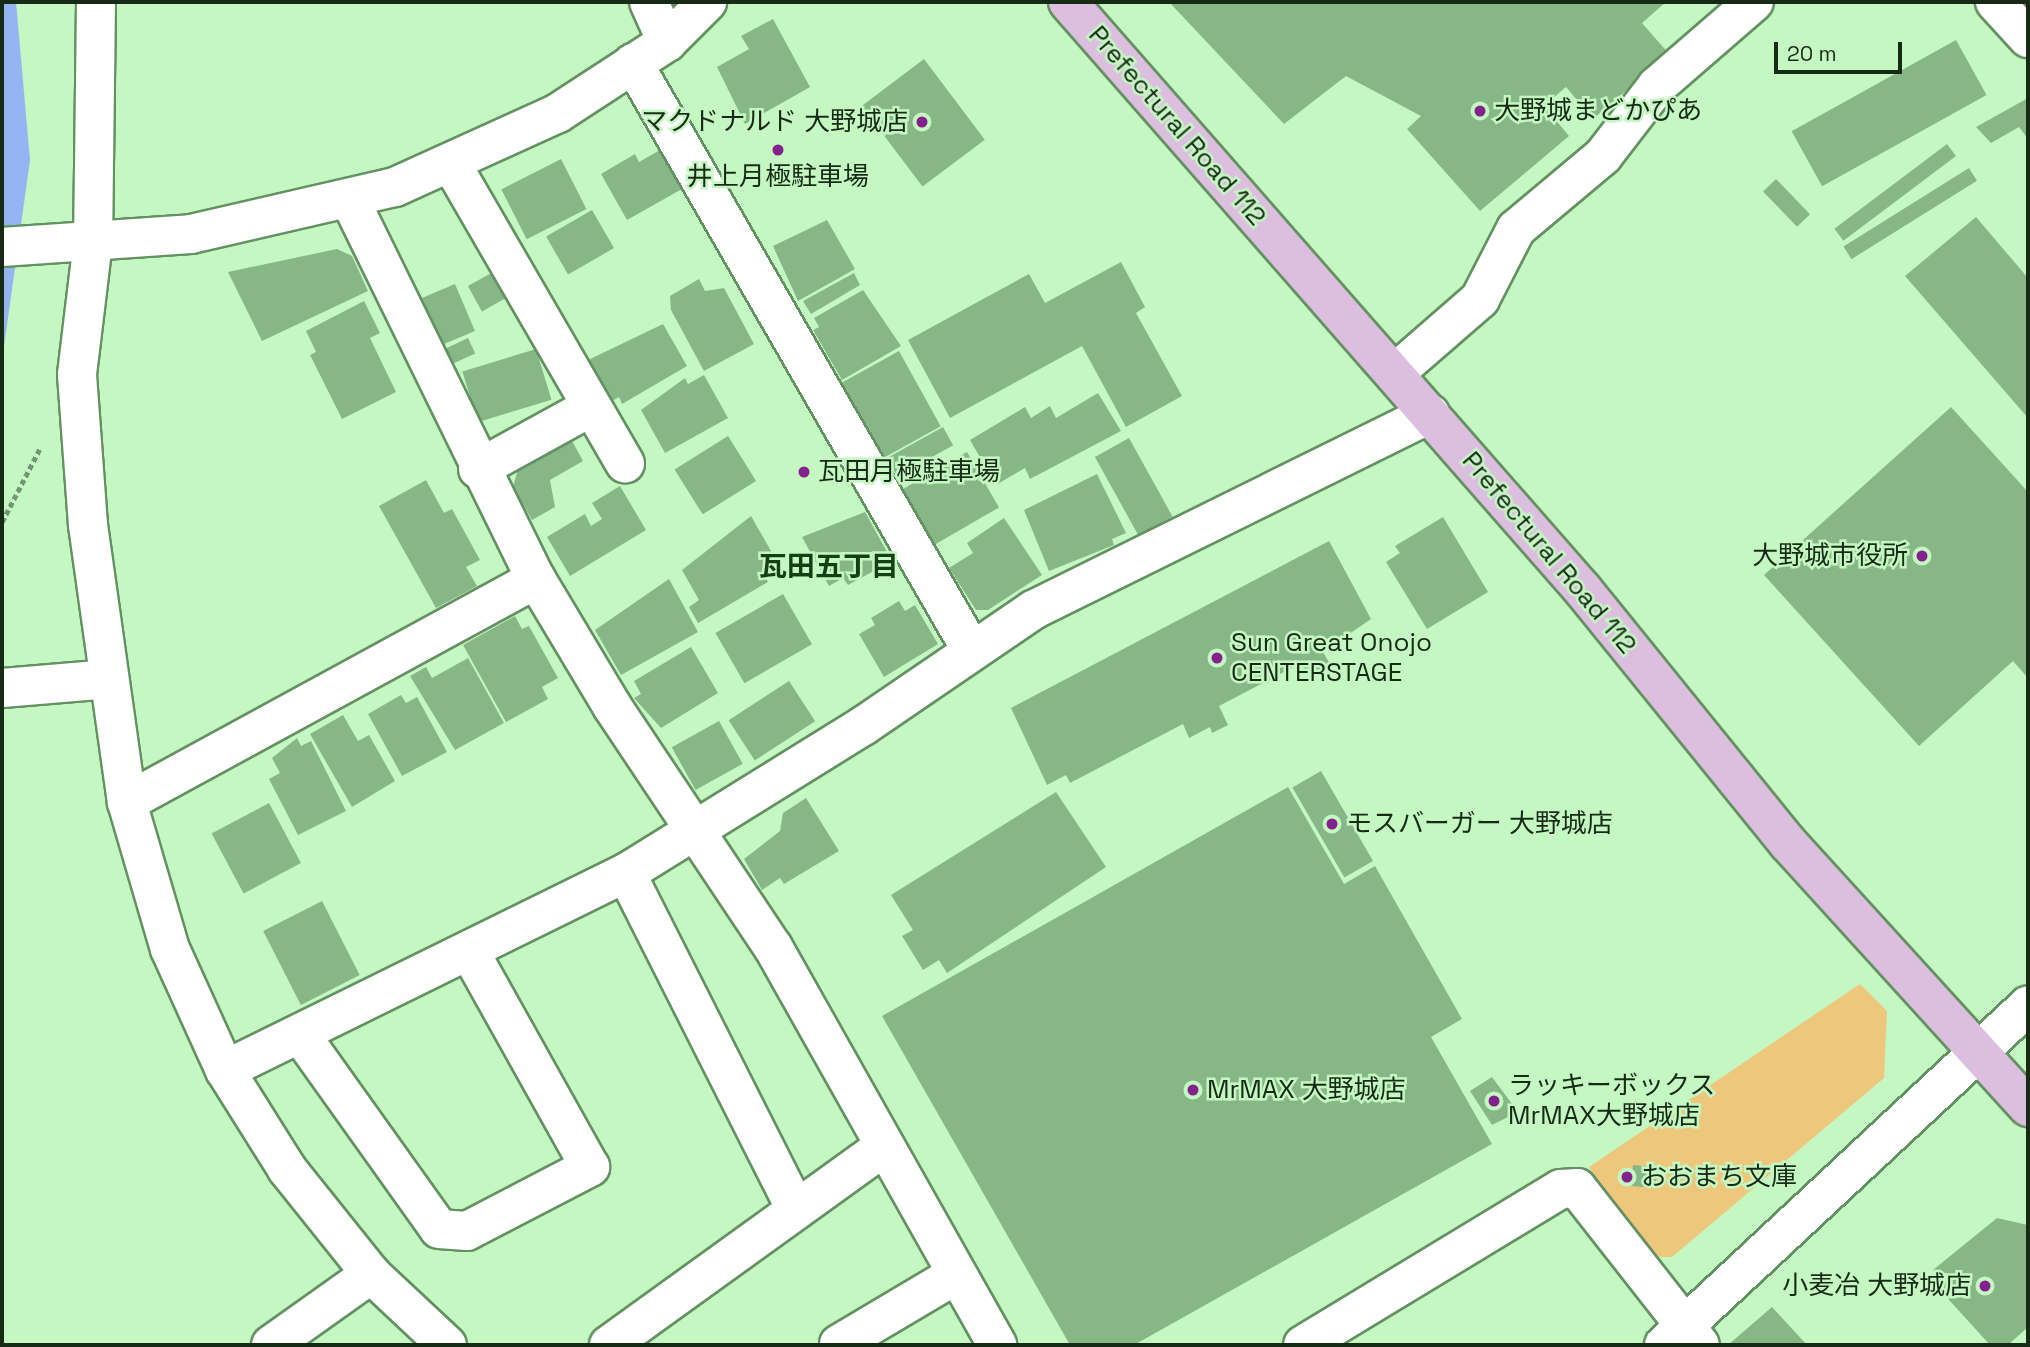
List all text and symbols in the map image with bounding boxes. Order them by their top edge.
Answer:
street label: Prefectural Road 112 [1082,20,1272,232]
scale bar [1778,28,1906,72]
text: 20 m [1787,40,1837,67]
place label: 大野城まどかぴあ [1494,95,1702,127]
marker: 大野城まどかぴあ [1472,103,1488,119]
place label: マクドナルド 大野城店 [641,106,908,138]
marker: マクドナルド 大野城店 [914,114,930,130]
marker: 井上月極駐車場 [770,142,786,158]
place label: 井上月極駐車場 [687,161,869,193]
street label: Prefectural Road 112 [1455,446,1643,660]
place label: 瓦田月極駐車場 [818,456,1000,488]
marker: 瓦田月極駐車場 [796,464,812,480]
place label: 大野城市役所 [1752,540,1908,572]
marker: 大野城市役所 [1914,548,1930,564]
district label: 瓦田五丁目 [759,549,899,583]
place label: Sun Great Onojo CENTERSTAGE [1231,627,1432,688]
marker: Sun Great Onojo CENTERSTAGE [1209,650,1225,666]
place label: モスバーガー 大野城店 [1346,808,1613,840]
marker: モスバーガー 大野城店 [1324,816,1340,832]
place label: ラッキーボックス MrMAX大野城店 [1508,1070,1716,1132]
place label: MrMAX 大野城店 [1207,1074,1405,1106]
marker: MrMAX 大野城店 [1185,1082,1201,1098]
marker: ラッキーボックス MrMAX大野城店 [1486,1093,1502,1109]
place label: おおまち文庫 [1641,1161,1797,1193]
marker: おおまち文庫 [1619,1169,1635,1185]
place label: 小麦冶 大野城店 [1782,1270,1971,1302]
marker: 小麦冶 大野城店 [1977,1278,1993,1294]

